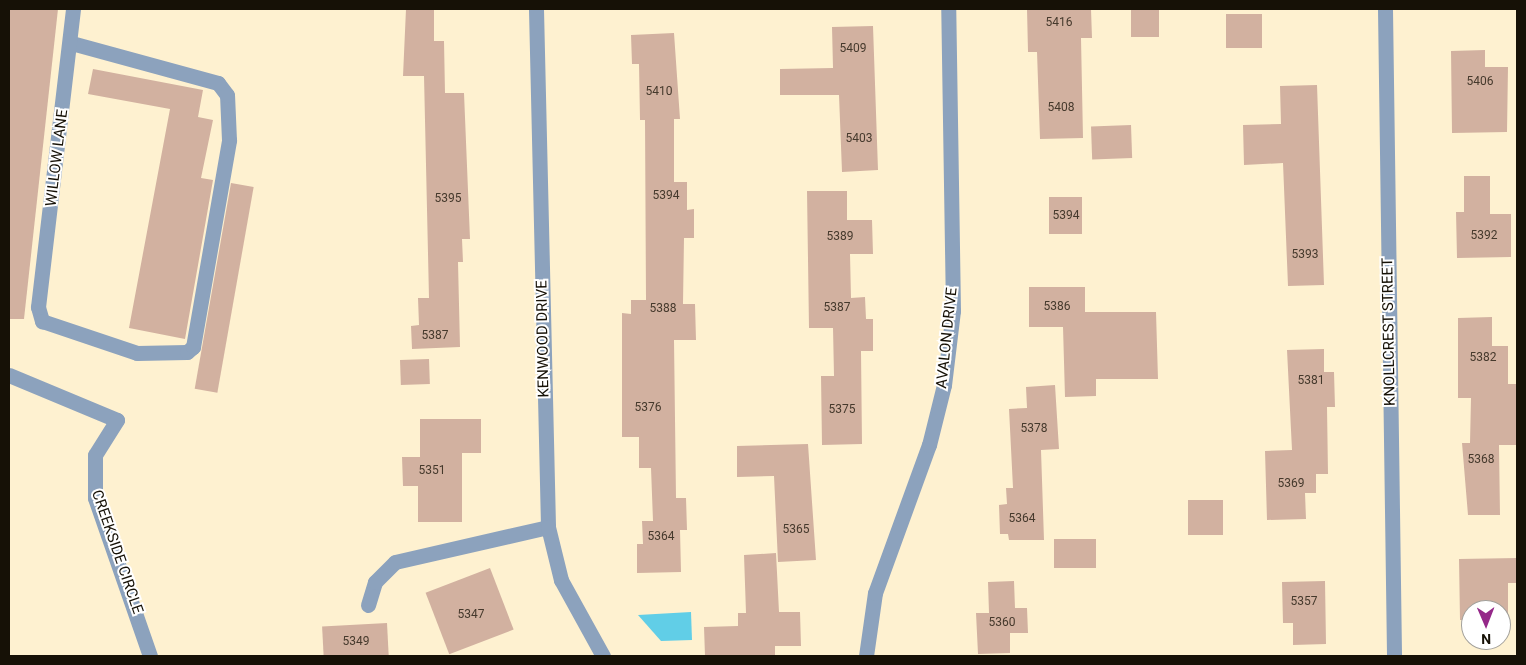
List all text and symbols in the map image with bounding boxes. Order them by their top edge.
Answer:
house number: 5416 [1046,16,1072,30]
house number: 5409 [840,42,866,56]
house number: 5406 [1467,75,1493,89]
house number: 5410 [646,85,672,99]
house number: 5408 [1048,101,1074,115]
street label: WILLOW LANE [42,108,72,208]
house number: 5403 [846,132,872,146]
house number: 5394 [653,189,679,203]
house number: 5395 [435,192,461,206]
house number: 5394 [1053,209,1079,223]
house number: 5392 [1471,229,1497,243]
house number: 5389 [827,230,853,244]
house number: 5393 [1292,248,1318,262]
street label: KNOLLCREST STREET [1379,258,1399,406]
street label: KENWOOD DRIVE [533,280,553,398]
street label: AVALON DRIVE [933,287,961,389]
house number: 5386 [1044,300,1070,314]
house number: 5387 [824,301,850,315]
house number: 5388 [650,302,676,316]
house number: 5387 [422,329,448,343]
house number: 5382 [1470,351,1496,365]
house number: 5381 [1298,374,1324,388]
house number: 5376 [635,401,661,415]
house number: 5375 [829,403,855,417]
house number: 5378 [1021,422,1047,436]
house number: 5368 [1468,453,1494,467]
house number: 5351 [419,464,445,478]
house number: 5369 [1278,477,1304,491]
street label: CREEKSIDE CIRCLE [87,488,147,616]
house number: 5364 [1009,512,1035,526]
house number: 5365 [783,523,809,537]
house number: 5364 [648,530,674,544]
house number: 5357 [1291,595,1317,609]
north arrow [1461,600,1511,650]
house number: 5347 [458,608,484,622]
house number: 5360 [989,616,1015,630]
text: N [1481,631,1491,647]
house number: 5349 [343,635,369,649]

